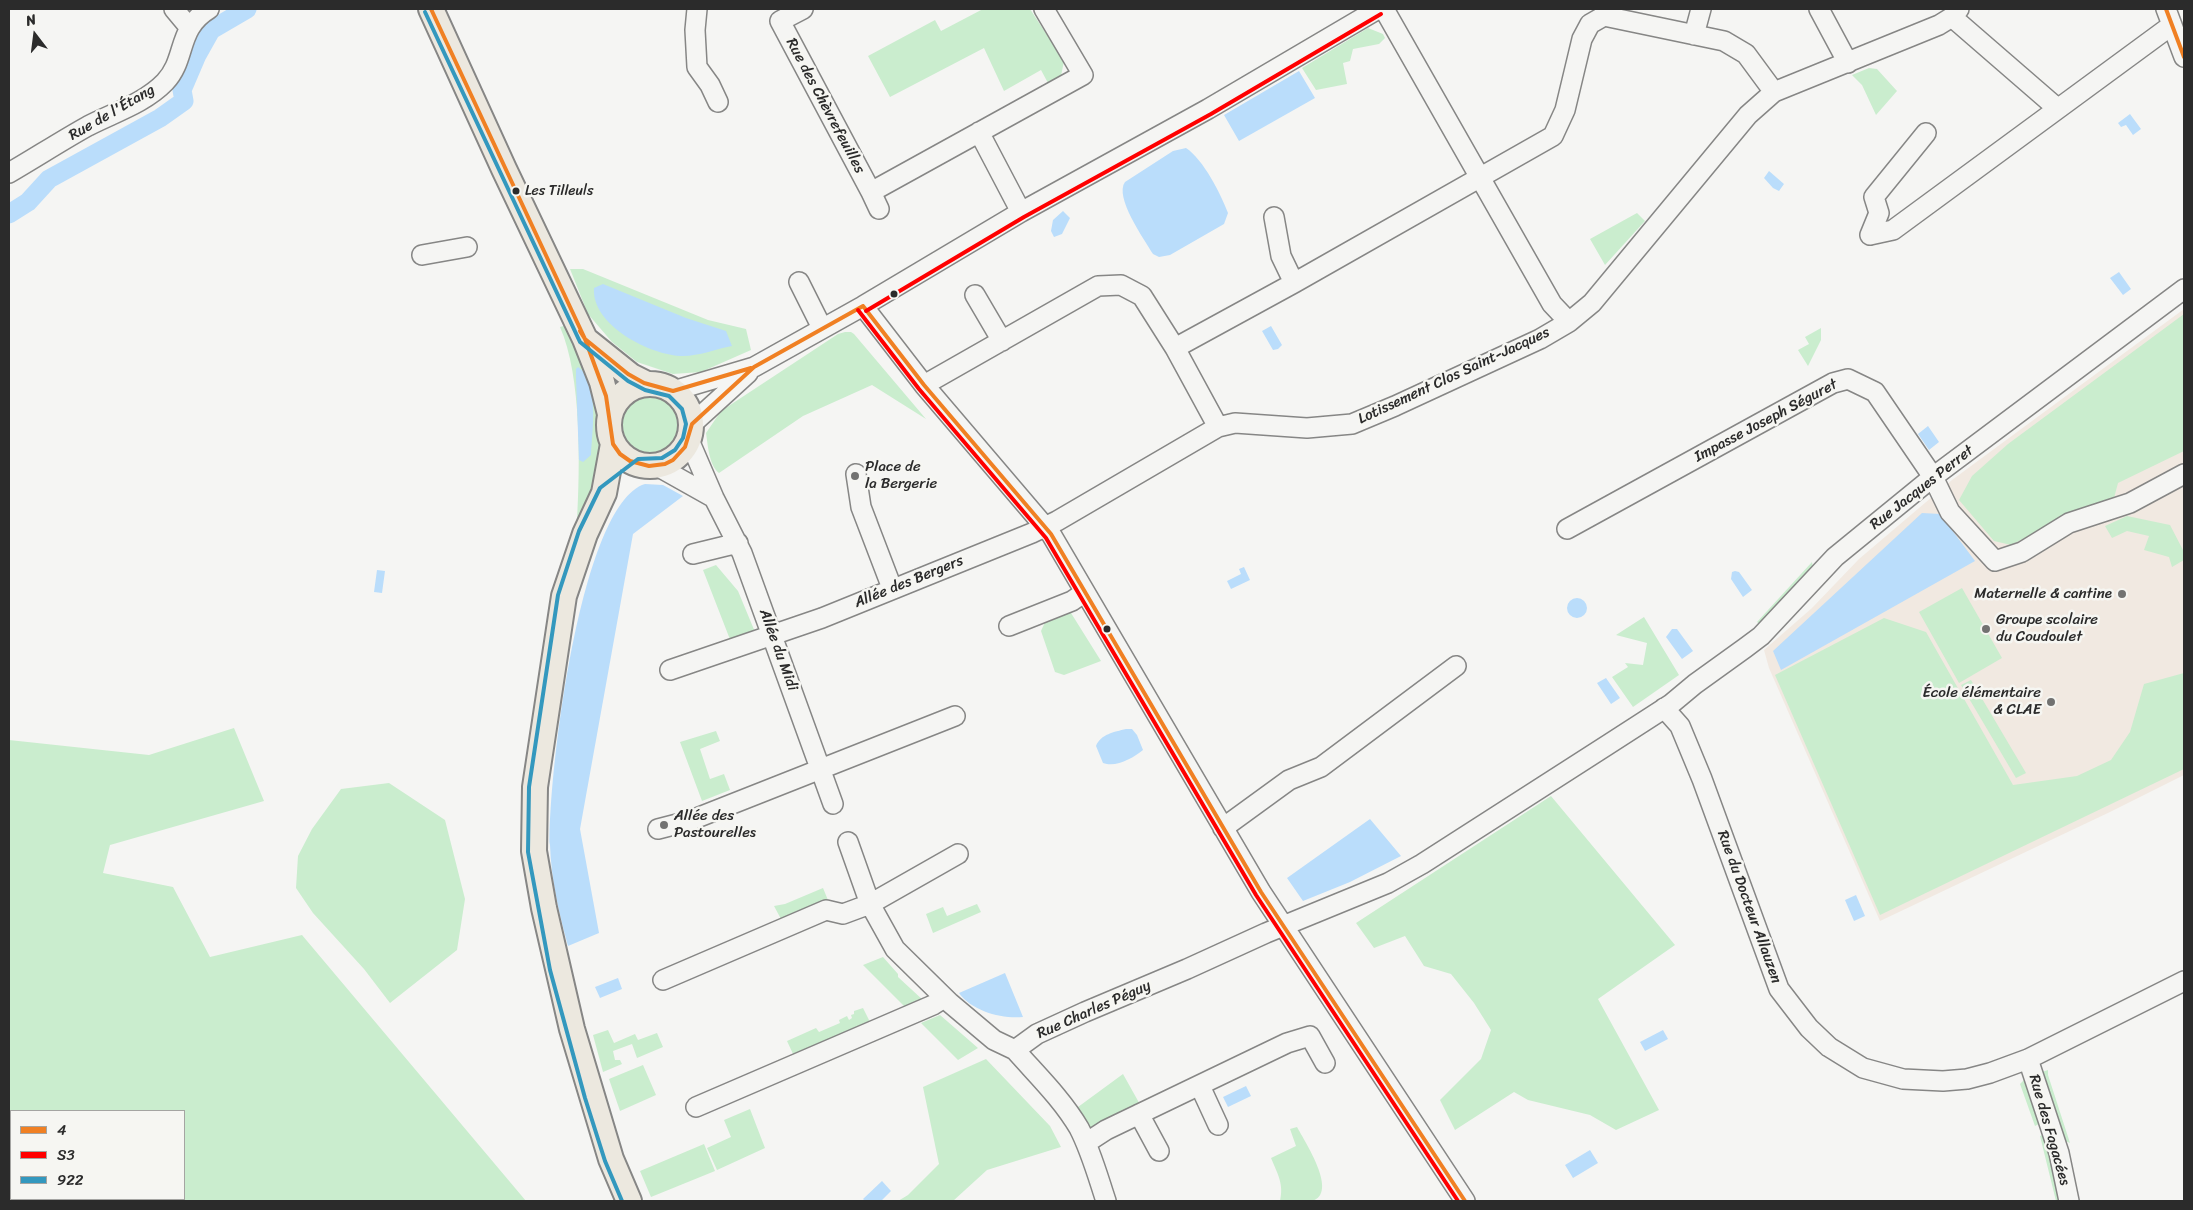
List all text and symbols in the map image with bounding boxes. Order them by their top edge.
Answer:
text: N [23,7,39,33]
north arrow [10,10,60,60]
street label: Rue des Chèvrefeuilles [782,35,868,177]
street label: Rue de l'Étang [66,81,158,145]
place label: Les Tilleuls [525,183,594,199]
marker: Les Tilleuls [511,186,521,196]
unlabelled marker [889,289,899,299]
street label: Lotissement Clos Saint-Jacques [1355,324,1553,428]
street label: Impasse Joseph Séguret [1692,376,1840,466]
street label: Rue Jacques Perret [1867,442,1977,534]
place label: Place de la Bergerie [865,458,937,493]
marker: Place de la Bergerie [849,470,861,482]
street label: Allée des Bergers [852,552,966,612]
place label: Maternelle & cantine [1974,585,2112,603]
marker: Maternelle & cantine [2116,588,2128,600]
street label: Allée du Midi [755,607,801,693]
place label: Groupe scolaire du Coudoulet [1996,611,2098,646]
marker: Groupe scolaire du Coudoulet [1980,623,1992,635]
unlabelled marker [1102,624,1112,634]
place label: École élémentaire & CLAE [1923,684,2041,719]
marker: École élémentaire & CLAE [2045,696,2057,708]
place label: Allée des Pastourelles [674,807,756,842]
marker: Allée des Pastourelles [658,819,670,831]
street label: Rue du Docteur Allauzen [1713,828,1785,986]
street label: Rue Charles Péguy [1034,977,1154,1043]
street label: Rue des Fagacées [2025,1072,2073,1188]
legend [10,1110,185,1200]
text: 4 [57,1117,66,1143]
text: S3 [57,1142,75,1168]
text: 922 [57,1167,84,1193]

